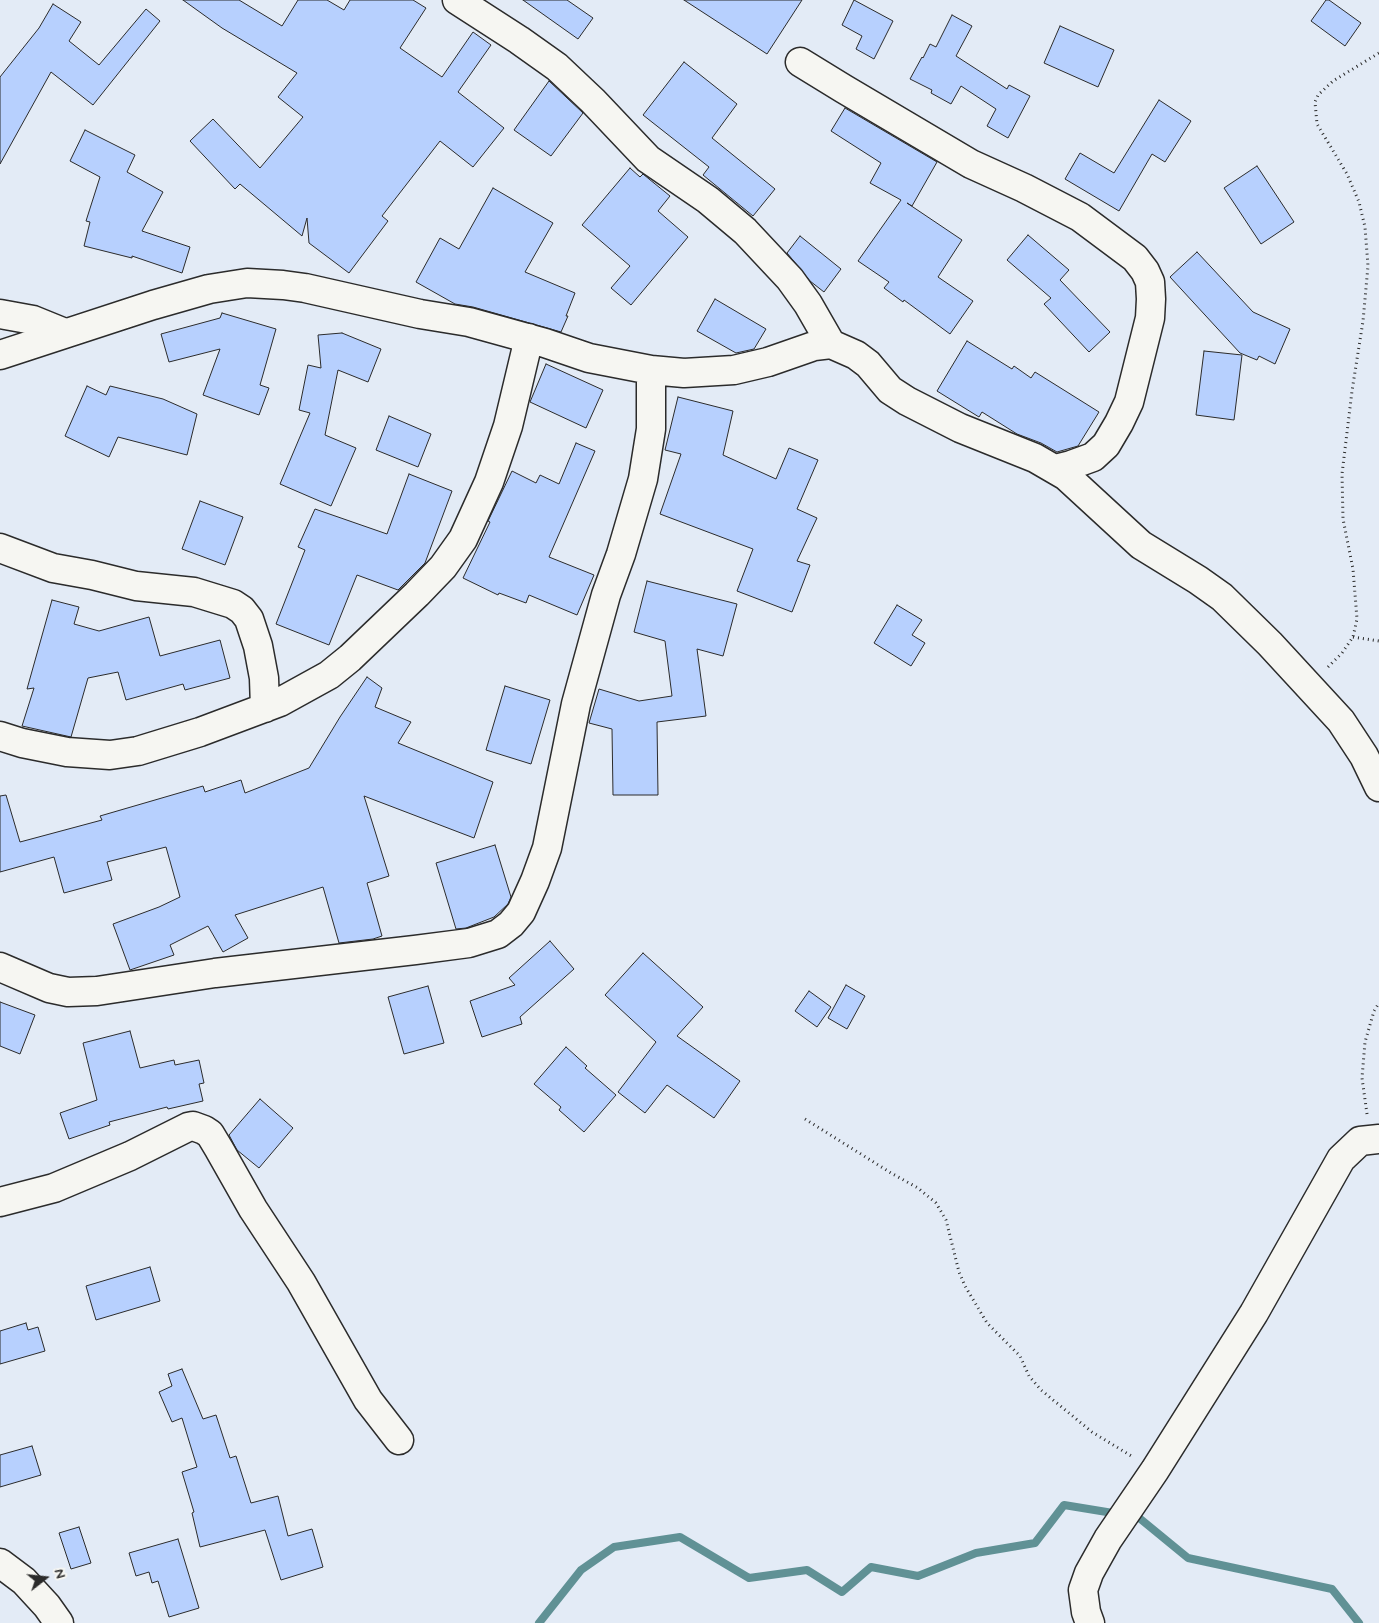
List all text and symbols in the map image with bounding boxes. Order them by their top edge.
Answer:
north arrow [20,1553,70,1603]
text: N [49,1567,69,1581]

